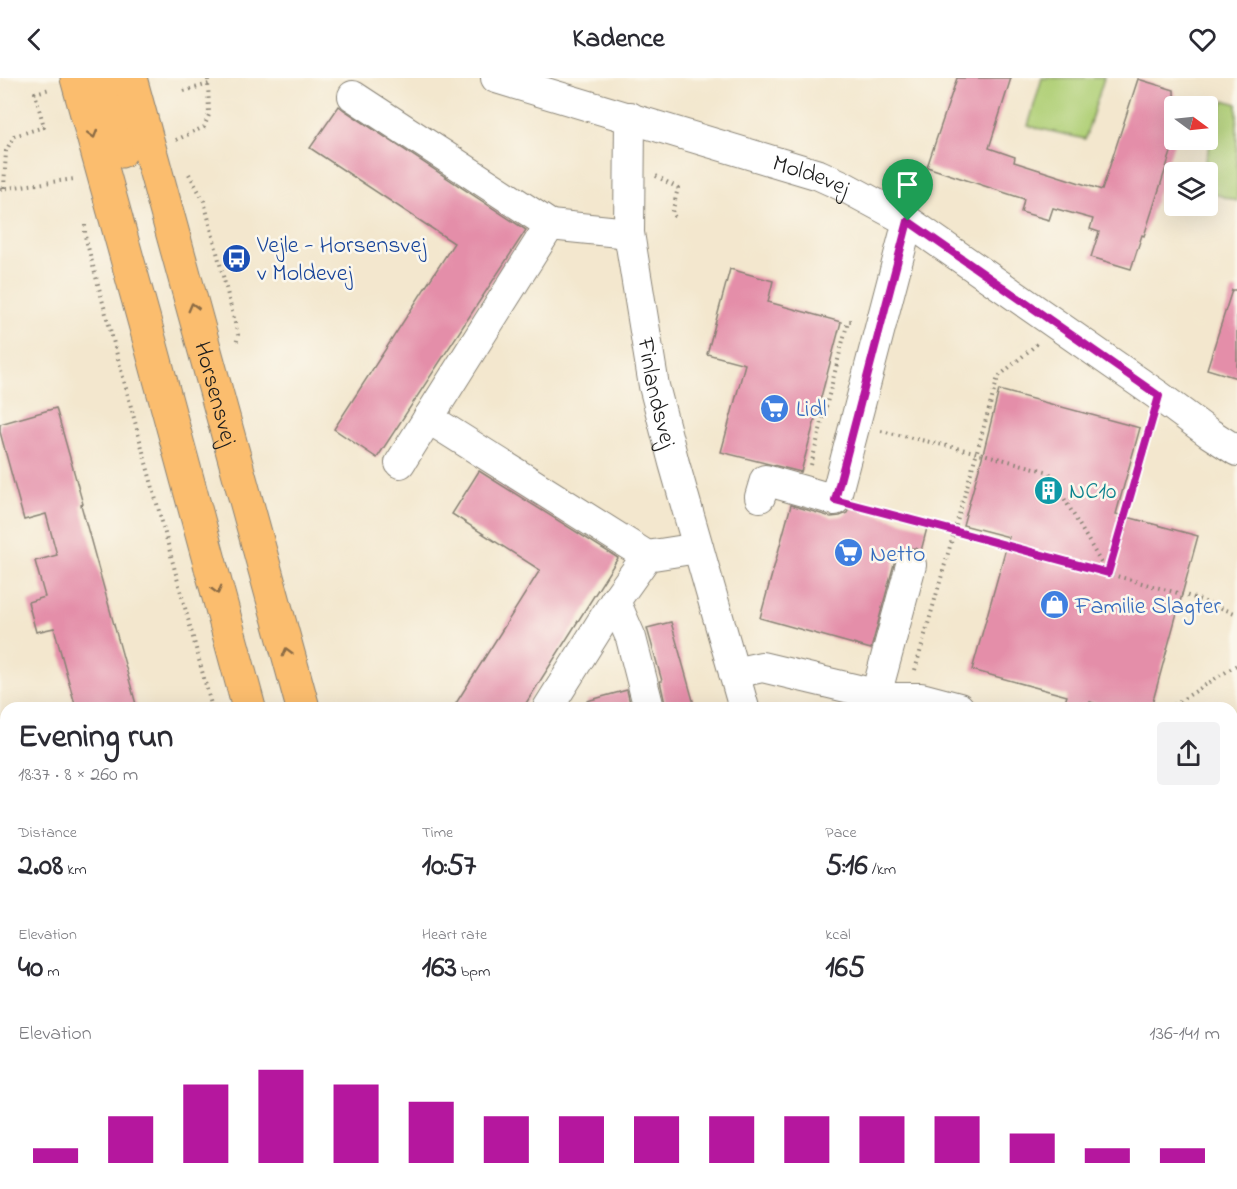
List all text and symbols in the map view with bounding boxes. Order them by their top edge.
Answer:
text: Kadence [572,20,665,59]
icon: back [18,23,51,56]
icon: heart [1186,23,1219,56]
north arrow [1164,96,1218,150]
map controls [1164,96,1218,216]
one-way arrow [86,128,98,139]
street label: Moldevej [768,147,857,207]
pin [882,159,933,221]
button: layers [1164,162,1218,216]
icon: arrive [891,168,924,201]
place label: Vejle - Horsensvej v Moldevej [256,229,427,292]
bus stop icon: Vejle - Horsensvej v Moldevej [220,242,252,274]
one-way arrow [188,302,200,313]
street label: Finlandsvej [626,334,685,453]
street label: Horsensvej [183,338,245,451]
supermarket icon: Lidl [759,392,791,424]
place label: Lidl [796,393,827,428]
building icon: NC10 [1032,474,1064,506]
place label: NC10 [1069,475,1116,510]
supermarket icon: Netto [833,537,865,569]
place label: Netto [870,538,926,573]
one-way arrow [210,585,223,595]
shop icon: Familie Slagter [1038,589,1070,621]
place label: Familie Slagter [1074,590,1222,625]
one-way arrow [282,647,295,657]
text: Evening run [18,714,173,762]
button: share [1157,722,1220,785]
text: 18:37 · 8 × 260 m [18,761,138,790]
text: Distance [18,821,77,845]
text: Time [422,821,453,845]
text: Pace [825,821,857,845]
text: 2.08 [18,845,63,889]
text: 10:57 [422,845,476,889]
text: 5:16 [825,845,868,889]
text: km [63,858,87,882]
text: /km [868,858,896,882]
text: Elevation [18,923,77,947]
text: Heart rate [422,923,487,947]
text: kcal [825,923,851,947]
text: 40 [18,947,43,991]
text: 163 [422,947,457,991]
text: 165 [825,947,865,991]
text: m [43,960,60,984]
text: bpm [457,960,490,984]
text: Elevation [18,1020,92,1049]
text: 136–141 m [1149,1020,1220,1049]

